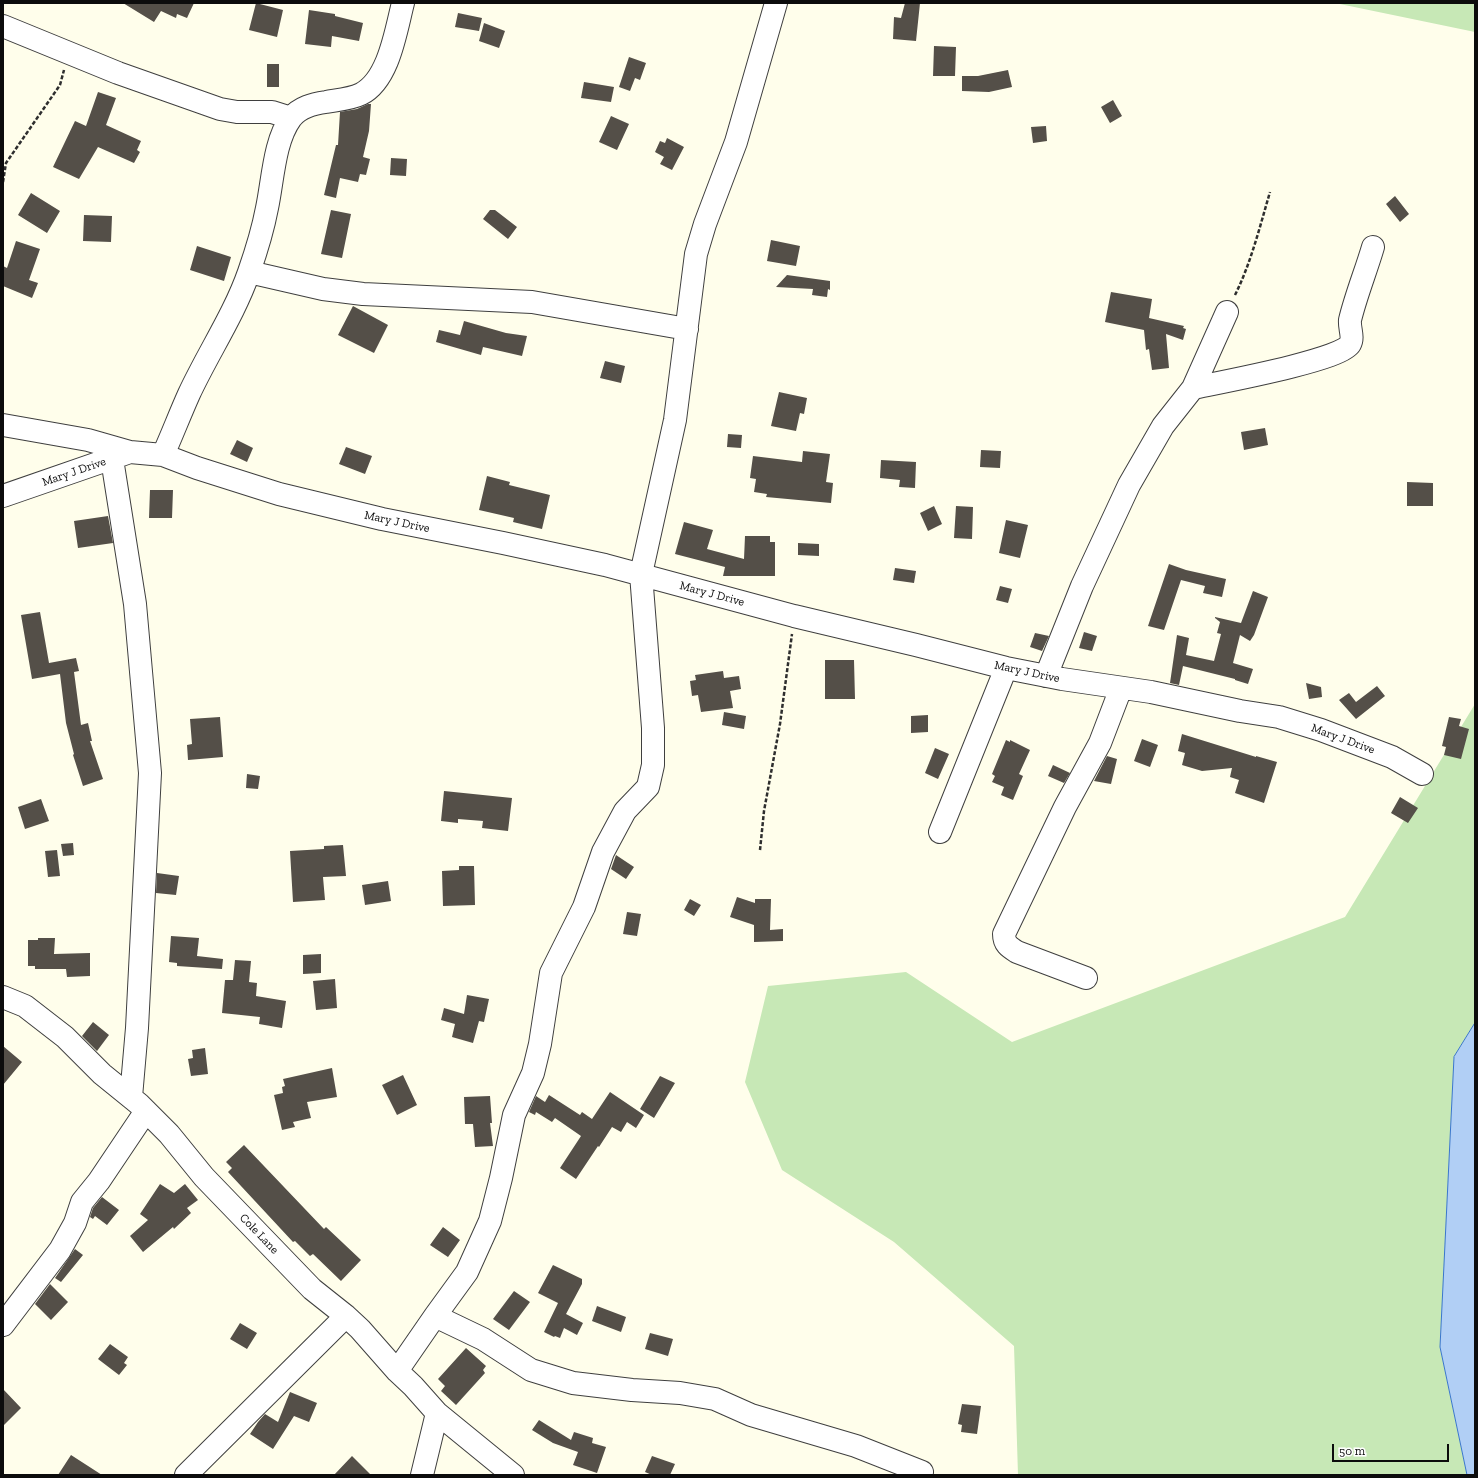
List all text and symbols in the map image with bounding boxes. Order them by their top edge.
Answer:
street label: Mary J Drive [40,454,108,490]
street label: Mary J Drive [363,508,431,536]
street label: Mary J Drive [678,578,746,610]
street label: Mary J Drive [993,658,1061,686]
street label: Mary J Drive [1309,721,1377,757]
street label: Cole Lane [236,1211,282,1257]
scale bar [1334,1436,1451,1462]
text: 50 m [1339,1444,1365,1458]

